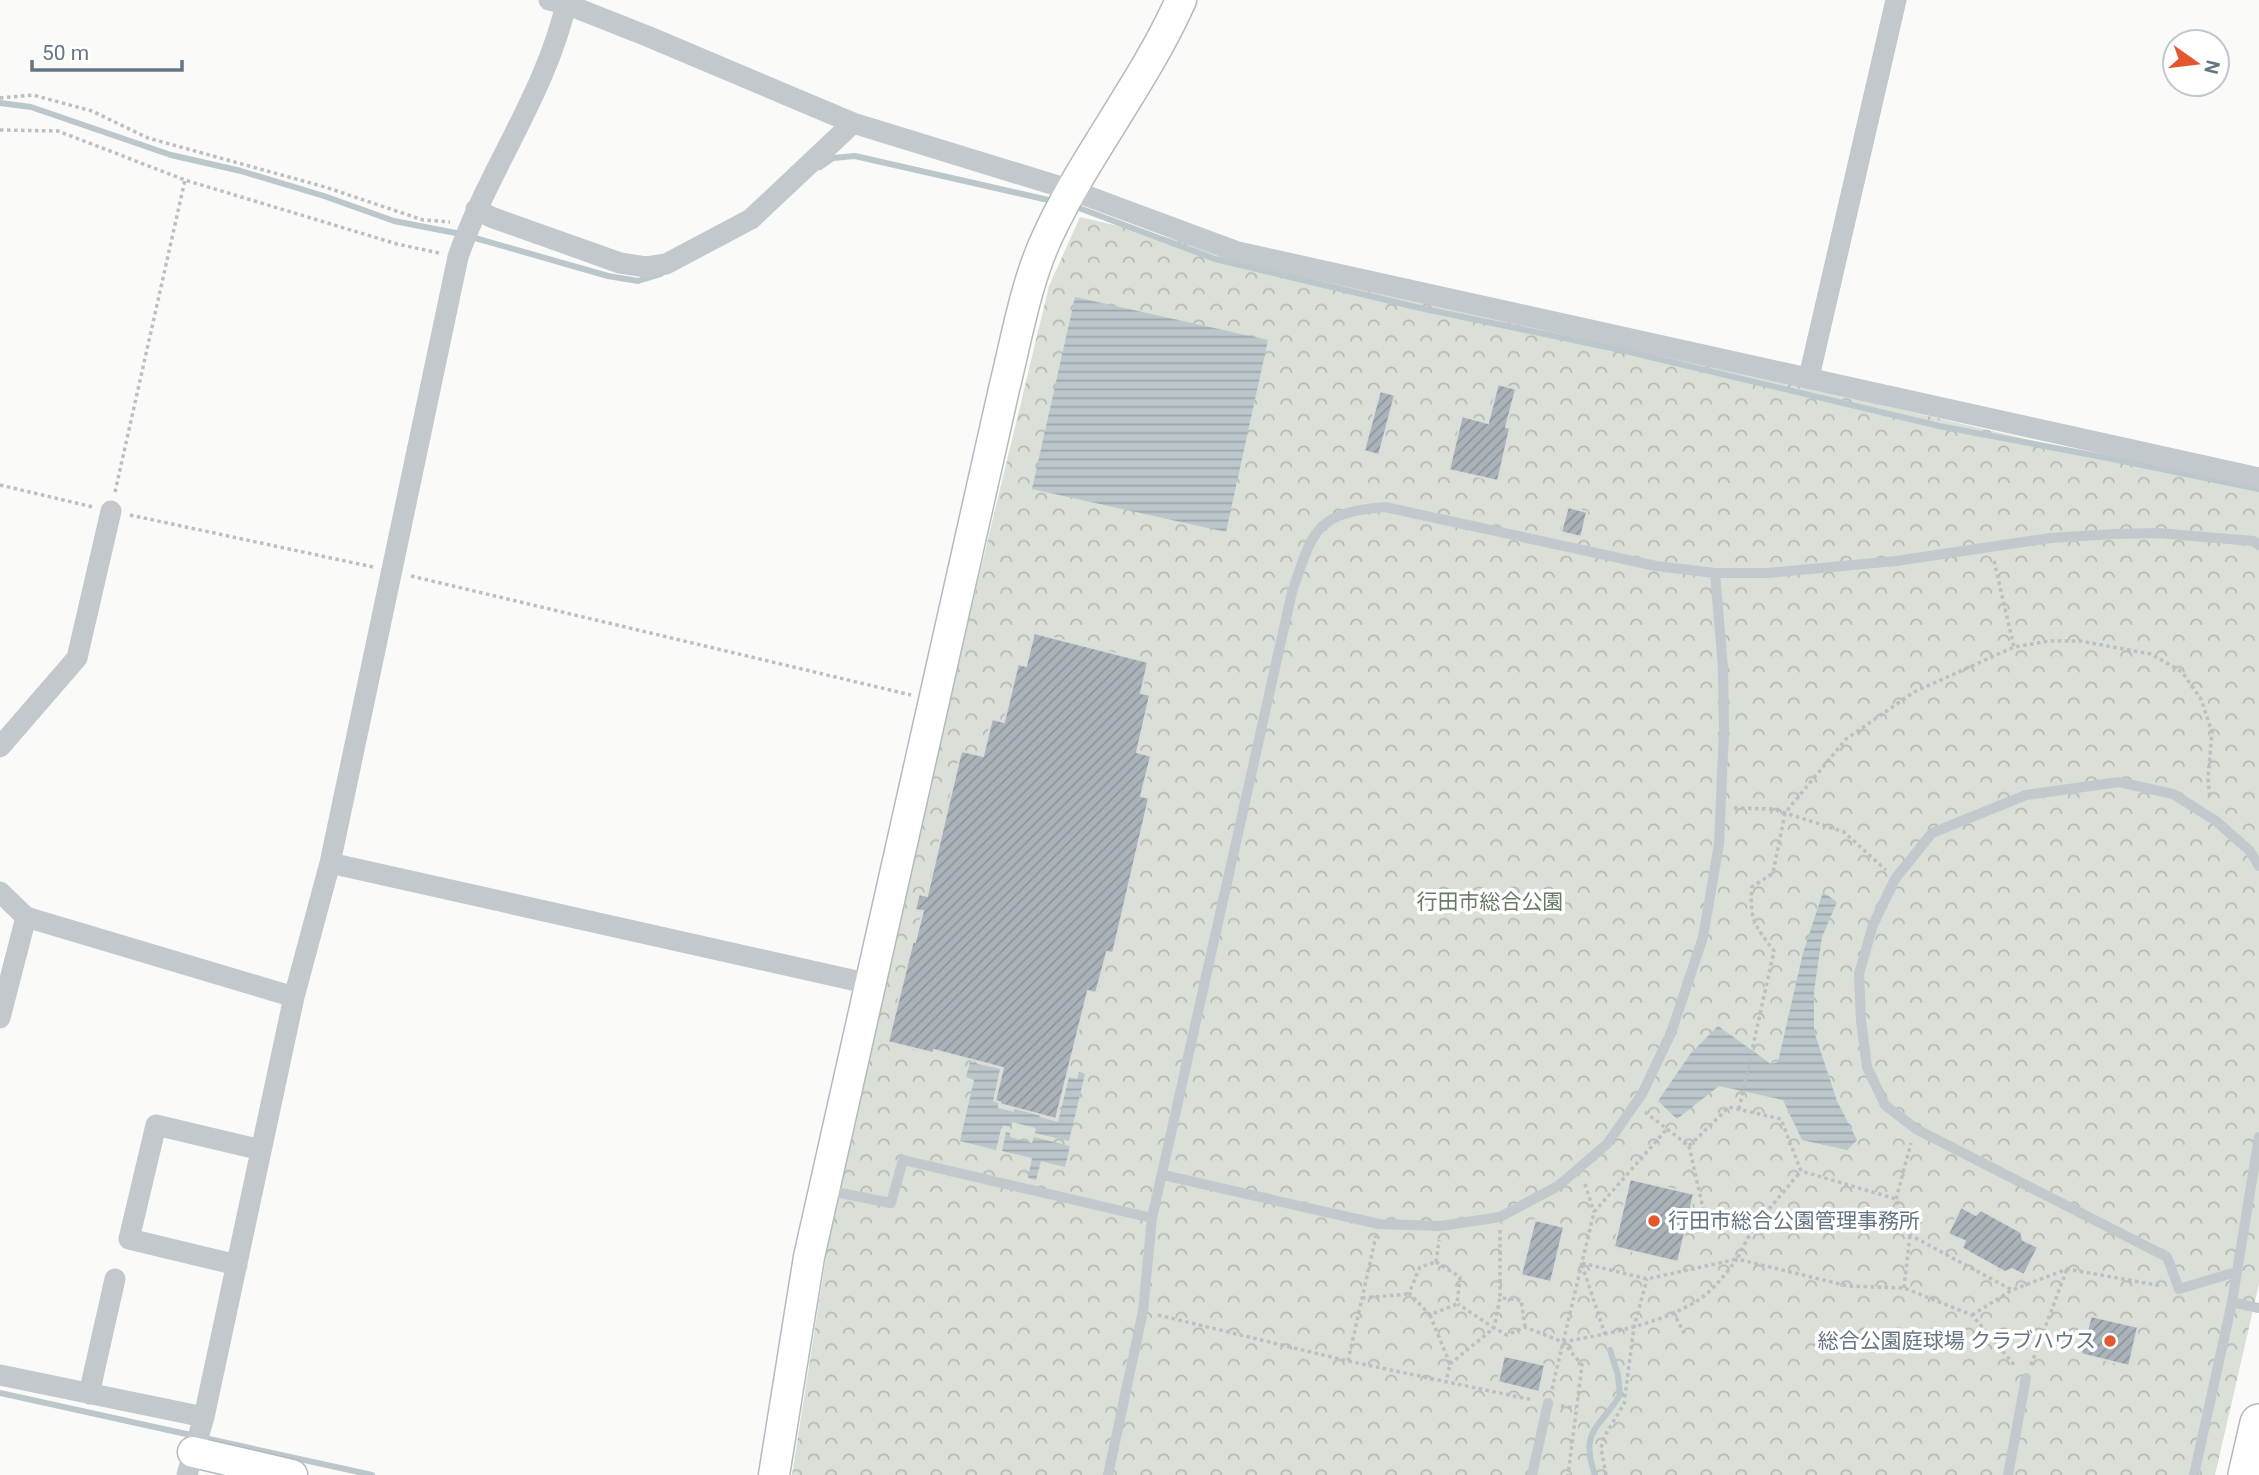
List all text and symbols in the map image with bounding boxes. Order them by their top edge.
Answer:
scale bar [32,28,182,72]
north arrow [2161,28,2231,98]
text: 50 m [42,41,89,65]
text: N [2199,58,2225,76]
park label: 行田市総合公園 [1417,890,1564,914]
place label: 行田市総合公園管理事務所 [1668,1209,1920,1233]
marker: 行田市総合公園管理事務所 [1646,1213,1662,1229]
place label: 総合公園庭球場 クラブハウス [1818,1329,2096,1353]
marker: 総合公園庭球場 クラブハウス [2102,1333,2118,1349]

